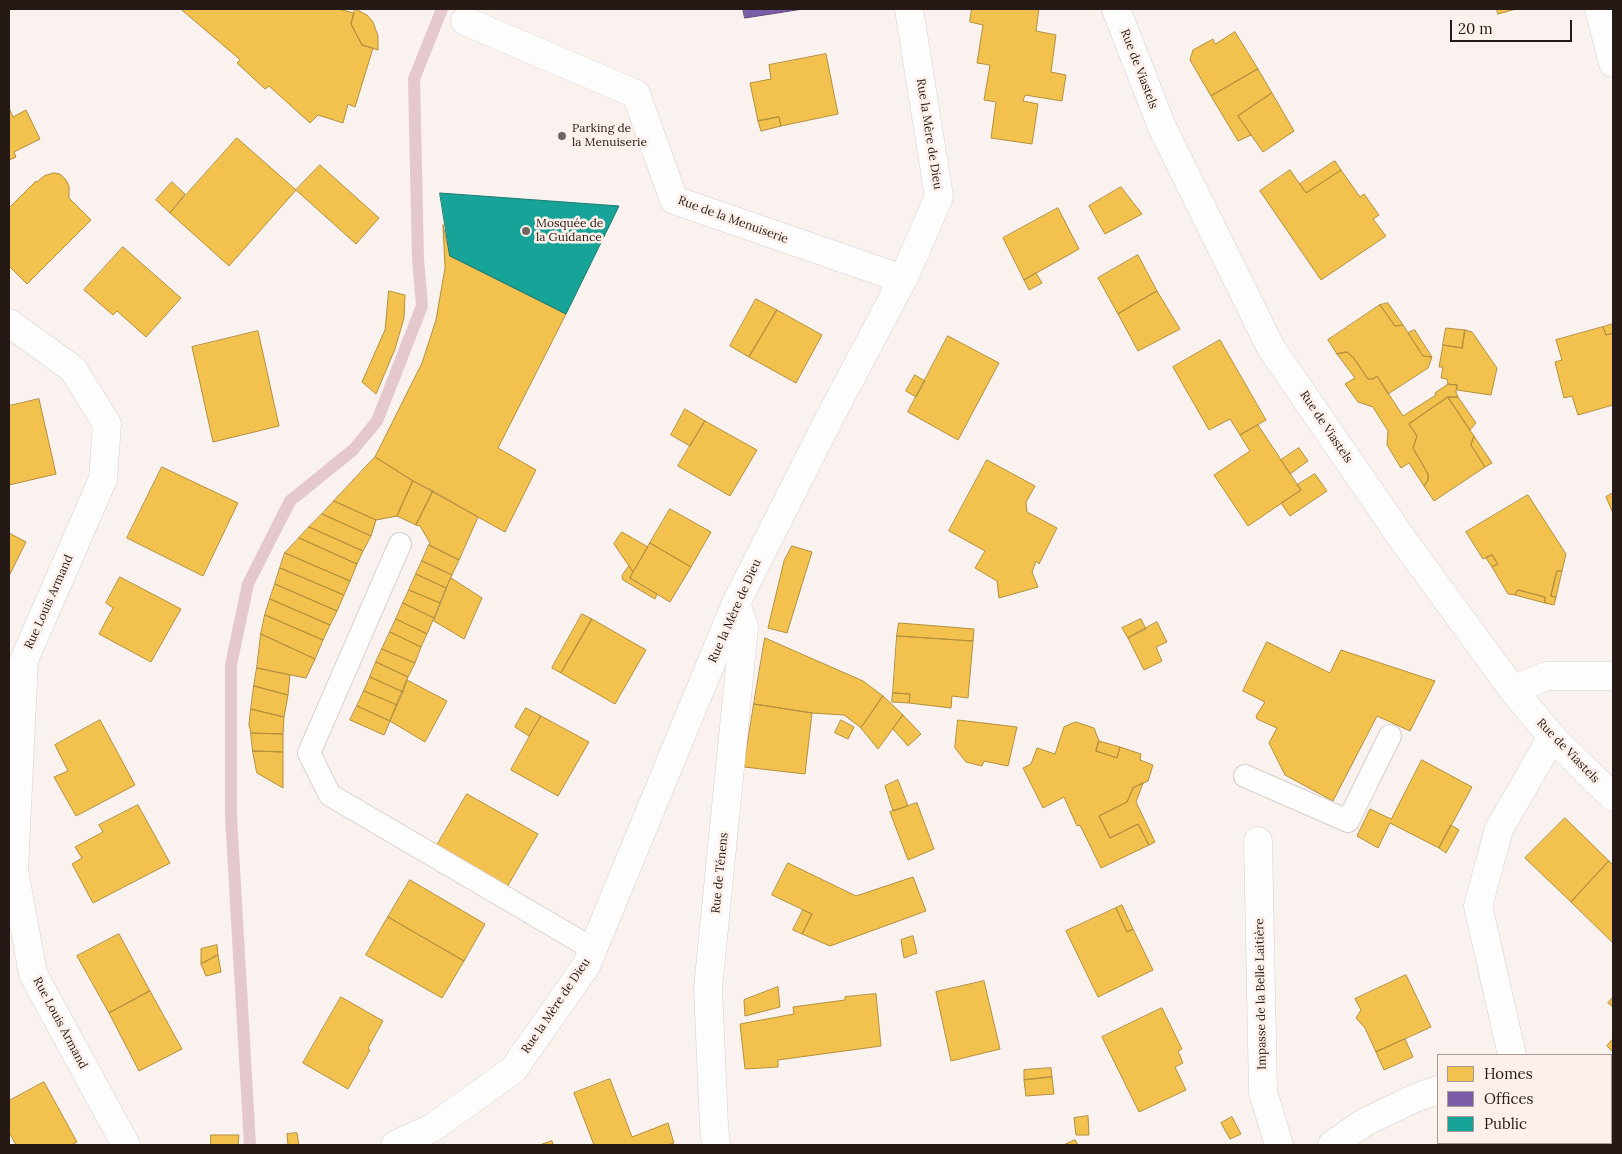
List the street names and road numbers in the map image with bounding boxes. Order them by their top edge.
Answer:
street label: Rue de Viastels [1117,27,1161,111]
street label: Rue la Mère de Dieu [913,78,945,190]
street label: Rue de la Menuiserie [676,193,790,247]
street label: Rue de Viastels [1297,388,1355,466]
street label: Rue Louis Armand [22,553,76,651]
street label: Rue la Mère de Dieu [706,557,764,665]
street label: Rue de Viastels [1534,716,1602,786]
street label: Rue de Ténens [709,832,731,914]
street label: Impasse de la Belle Laitière [1252,918,1270,1070]
street label: Rue la Mère de Dieu [519,956,593,1056]
street label: Rue Louis Armand [30,975,90,1071]

